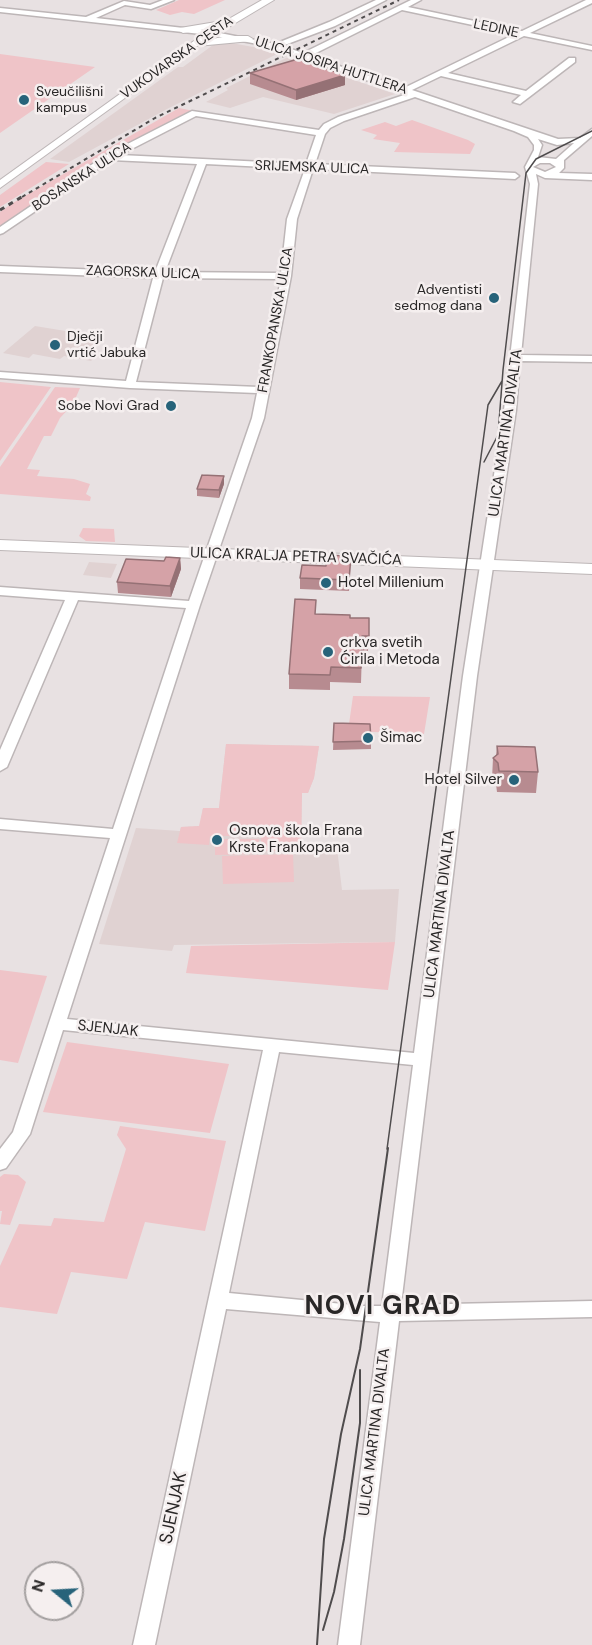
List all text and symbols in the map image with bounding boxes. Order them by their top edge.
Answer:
street label: VUKOVARSKA CESTA [118,13,236,103]
street label: LEDINE [472,16,520,42]
street label: ULICA JOSIPA HUTTLERA [253,33,409,99]
place label: Sveučilišni kampus [36,84,103,116]
marker: Sveučilišni kampus [17,93,31,107]
street label: BOSANSKA ULICA [29,139,135,215]
street label: SRIJEMSKA ULICA [254,158,370,178]
street label: FRANKOPANSKA ULICA [255,246,297,394]
street label: ZAGORSKA ULICA [86,263,200,283]
place label: Adventisti sedmog dana [394,282,482,314]
marker: Adventisti sedmog dana [487,291,501,305]
place label: Dječji vrtić Jabuka [67,329,146,362]
marker: Dječji vrtić Jabuka [48,338,62,352]
street label: ULICA MARTINA DIVALTA [485,348,527,518]
place label: Sobe Novi Grad [58,398,159,414]
marker: Sobe Novi Grad [164,399,178,413]
street label: ULICA KRALJA PETRA SVAČIĆA [190,544,402,570]
place label: Hotel Millenium [338,574,444,592]
marker: Hotel Millenium [319,576,333,590]
place label: crkva svetih Ćirila i Metoda [340,634,440,669]
marker: crkva svetih Ćirila i Metoda [321,645,335,659]
place label: Šimac [380,729,422,747]
marker: Šimac [361,731,375,745]
place label: Hotel Silver [424,771,502,789]
marker: Hotel Silver [507,773,521,787]
place label: Osnova škola Frana Krste Frankopana [229,822,362,857]
street label: ULICA MARTINA DIVALTA [421,829,459,999]
marker: Osnova škola Frana Krste Frankopana [210,833,224,847]
street label: SJENJAK [77,1017,139,1041]
district label: NOVI GRAD [304,1291,462,1323]
street label: ULICA MARTINA DIVALTA [356,1347,394,1517]
street label: SJENJAK [156,1470,192,1546]
north arrow [24,1561,84,1621]
text: N [27,1577,50,1595]

